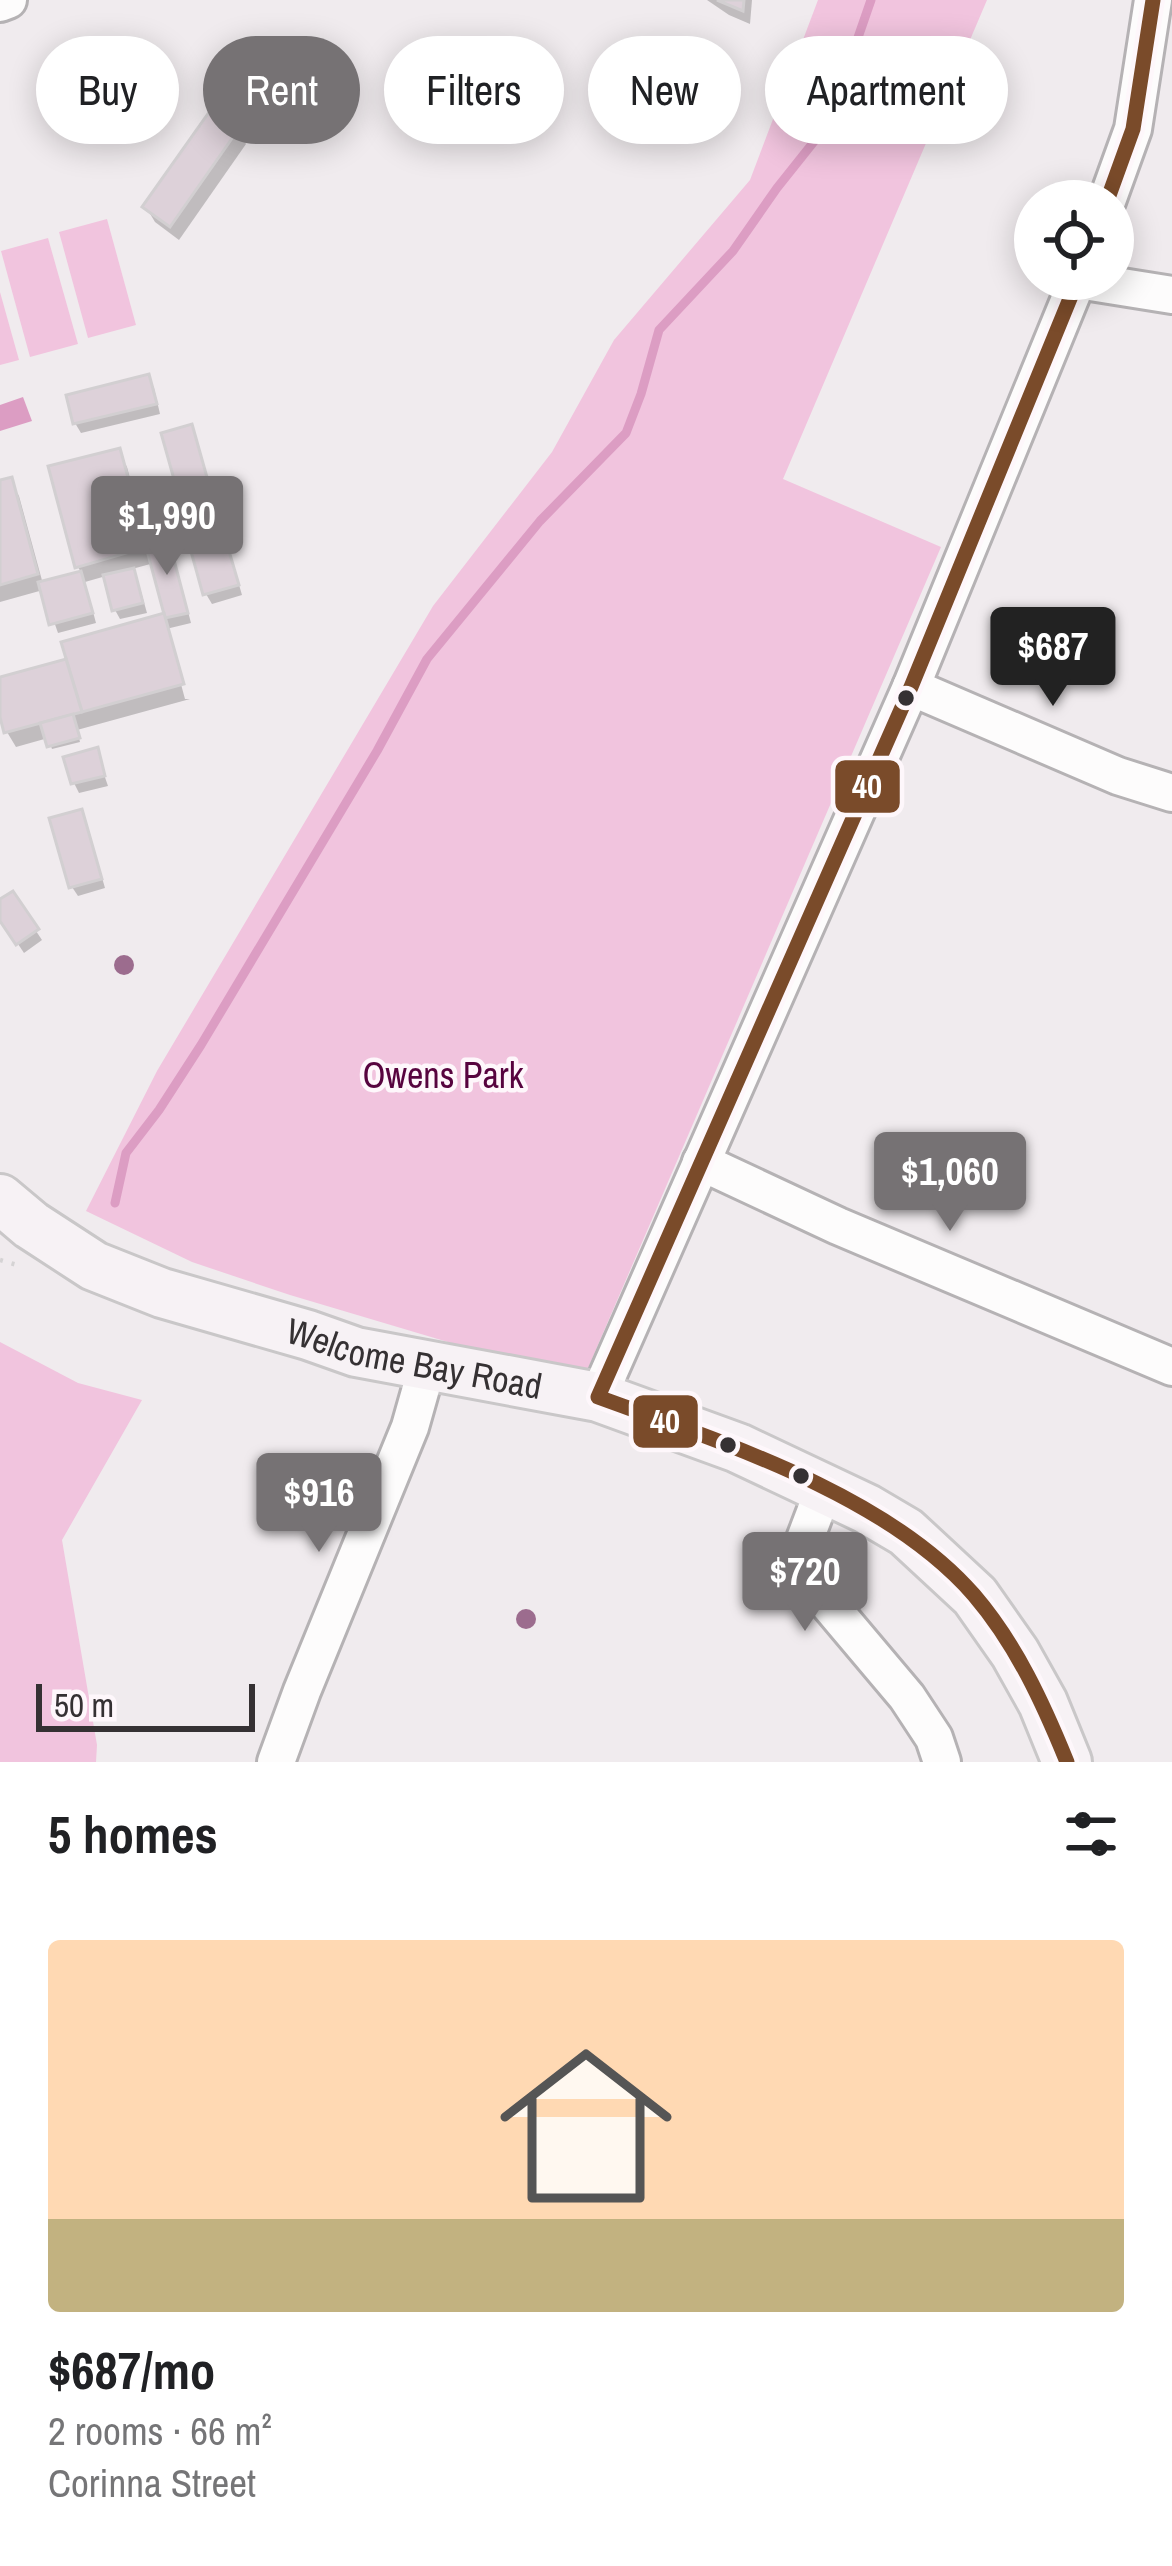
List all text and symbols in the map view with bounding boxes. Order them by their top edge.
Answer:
chip: Buy [36,36,179,144]
chip: Rent [203,36,360,144]
chip: Filters [384,36,564,144]
chip: New [588,36,741,144]
chip: Apartment [765,36,1008,144]
map controls [1014,180,1134,300]
button: locate [1014,180,1134,300]
pin: $1,990 [69,476,265,578]
text: $1,990 [118,489,216,541]
pin: $687 [982,607,1124,709]
text: $687 [1017,620,1089,672]
unlabelled marker [895,687,917,709]
line badge: 40 [833,758,902,815]
text: 40 [852,764,882,808]
park label: Owens Park [363,1051,524,1099]
pin: $1,060 [852,1132,1048,1234]
text: $1,060 [901,1145,999,1197]
street label: Welcome Bay Road [281,1306,546,1410]
line badge: 40 [631,1393,700,1450]
text: 40 [650,1399,680,1443]
unlabelled marker [717,1434,739,1456]
pin: $916 [248,1453,390,1555]
unlabelled marker [790,1465,812,1487]
text: $916 [283,1466,355,1518]
pin: $720 [734,1532,876,1634]
text: $720 [769,1545,841,1597]
scale bar [36,1678,255,1731]
text: 50 m [54,1683,114,1727]
text: 5 homes [48,1800,218,1869]
icon: filters [1058,1801,1124,1867]
icon: home [478,2018,694,2234]
text: $687/mo [48,2336,215,2405]
text: 2 rooms · 66 m² [48,2405,272,2457]
text: Corinna Street [48,2457,256,2509]

